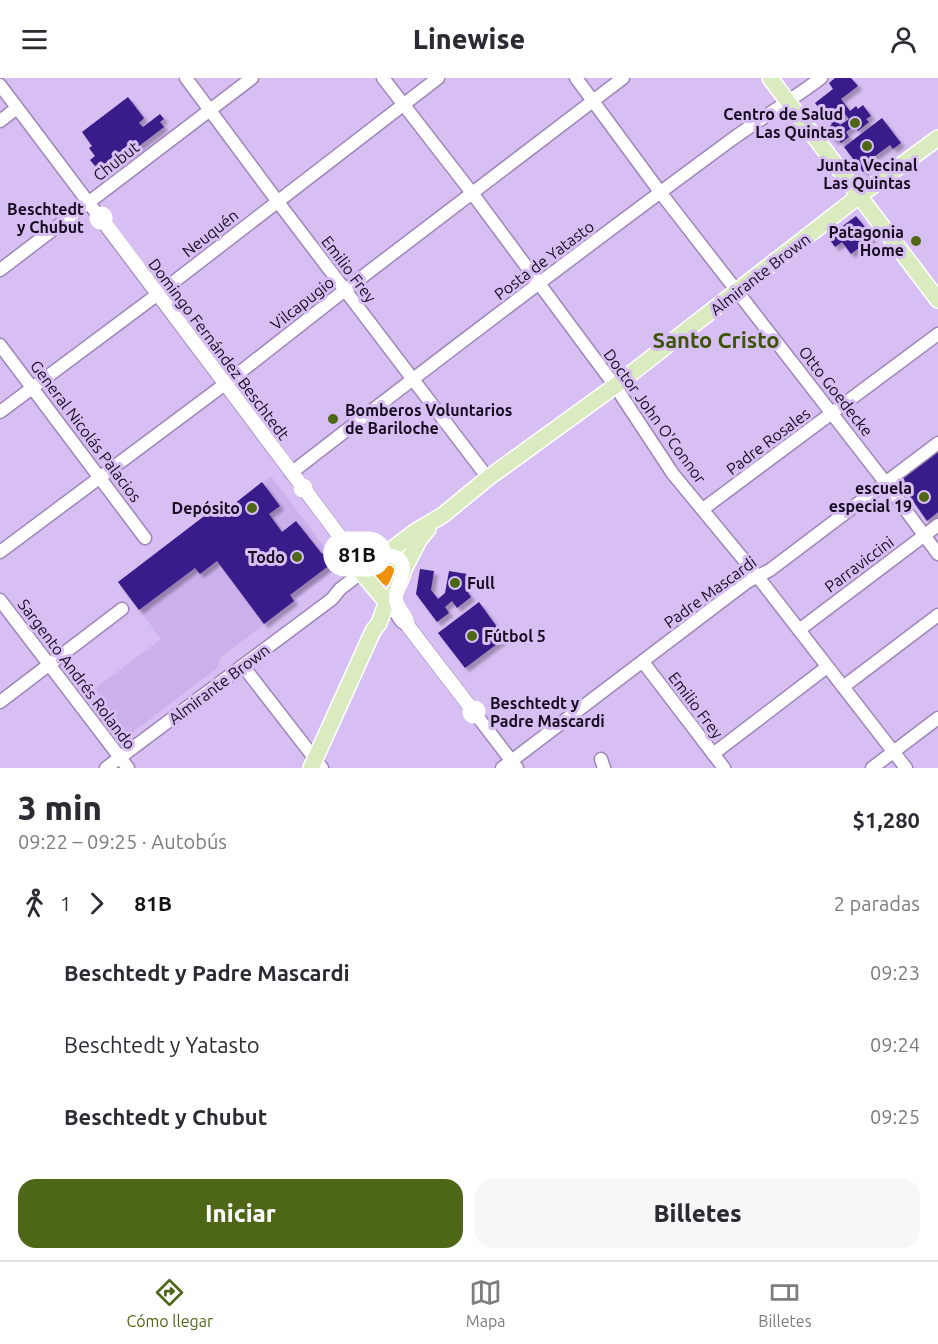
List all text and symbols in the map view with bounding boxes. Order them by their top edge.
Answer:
icon: menu [18,23,51,56]
icon: person [887,23,920,56]
text: Linewise [413,24,525,54]
place label: Centro de Salud Las Quintas [723,105,843,141]
marker: Centro de Salud Las Quintas [848,116,862,130]
street label: Chubut [90,137,143,184]
marker: Junta Vecinal Las Quintas [860,139,874,153]
place label: Junta Vecinal Las Quintas [817,156,918,192]
place label: Beschtedt y Chubut [7,200,84,236]
street label: Neuquén [179,206,241,260]
marker: Beschtedt y Chubut [90,207,112,229]
street label: Posta de Yatasto [491,217,597,303]
place label: Patagonia Home [829,223,904,259]
street label: Almirante Brown [707,229,813,319]
street label: Emilio Frey [318,232,380,306]
marker: Patagonia Home [909,234,923,248]
street label: Domingo Fernández Beschtedt [145,255,293,444]
street label: Vilcapugio [267,273,337,333]
district label: Santo Cristo [652,327,780,352]
street label: Otto Goedecke [795,342,877,440]
street label: Doctor John O'Connor [600,345,710,487]
street label: General Nicolás Palacios [27,357,145,505]
place label: Bomberos Voluntarios de Bariloche [345,401,512,437]
street label: Padre Rosales [723,404,813,478]
marker: Bomberos Voluntarios de Bariloche [326,412,340,426]
unlabelled marker [294,479,312,497]
place label: escuela especial 19 [829,479,912,515]
marker: escuela especial 19 [917,490,931,504]
place label: Depósito [172,499,240,517]
marker: Depósito [245,501,259,515]
street label: Parraviccini [821,532,897,596]
line badge: 81B [322,534,392,574]
text: 81B [338,542,376,566]
place label: Todo [248,548,285,566]
marker: Todo [290,550,304,564]
street label: Padre Mascardi [660,553,760,631]
place label: Full [467,574,495,592]
marker: Full [448,576,462,590]
street label: Sargento Andrés Rolando [15,595,139,753]
place label: Fútbol 5 [484,627,546,645]
marker: Fútbol 5 [465,629,479,643]
street label: Almirante Brown [165,640,273,728]
street label: Emilio Frey [665,668,727,742]
place label: Beschtedt y Padre Mascardi [490,694,605,730]
marker: Beschtedt y Padre Mascardi [463,701,485,723]
text: 3 min [18,789,102,826]
text: $1,280 [853,807,920,832]
text: 09:22 – 09:25 · Autobús [18,830,227,853]
icon: walk [18,887,51,920]
icon: forward [80,887,113,920]
text: 81B [134,891,172,915]
text: 1 [60,892,71,915]
text: 2 paradas [834,892,920,915]
text: Beschtedt y Padre Mascardi [64,960,350,985]
text: 09:23 [870,961,920,984]
text: Beschtedt y Yatasto [64,1032,260,1057]
text: 09:24 [870,1033,920,1056]
text: Beschtedt y Chubut [64,1104,267,1129]
text: 09:25 [870,1105,920,1128]
button: Iniciar [18,1179,463,1248]
button: Billetes [475,1179,920,1248]
tab: Cómo llegar [126,1276,213,1330]
tab: Mapa [466,1276,506,1330]
tab: Billetes [758,1276,812,1330]

